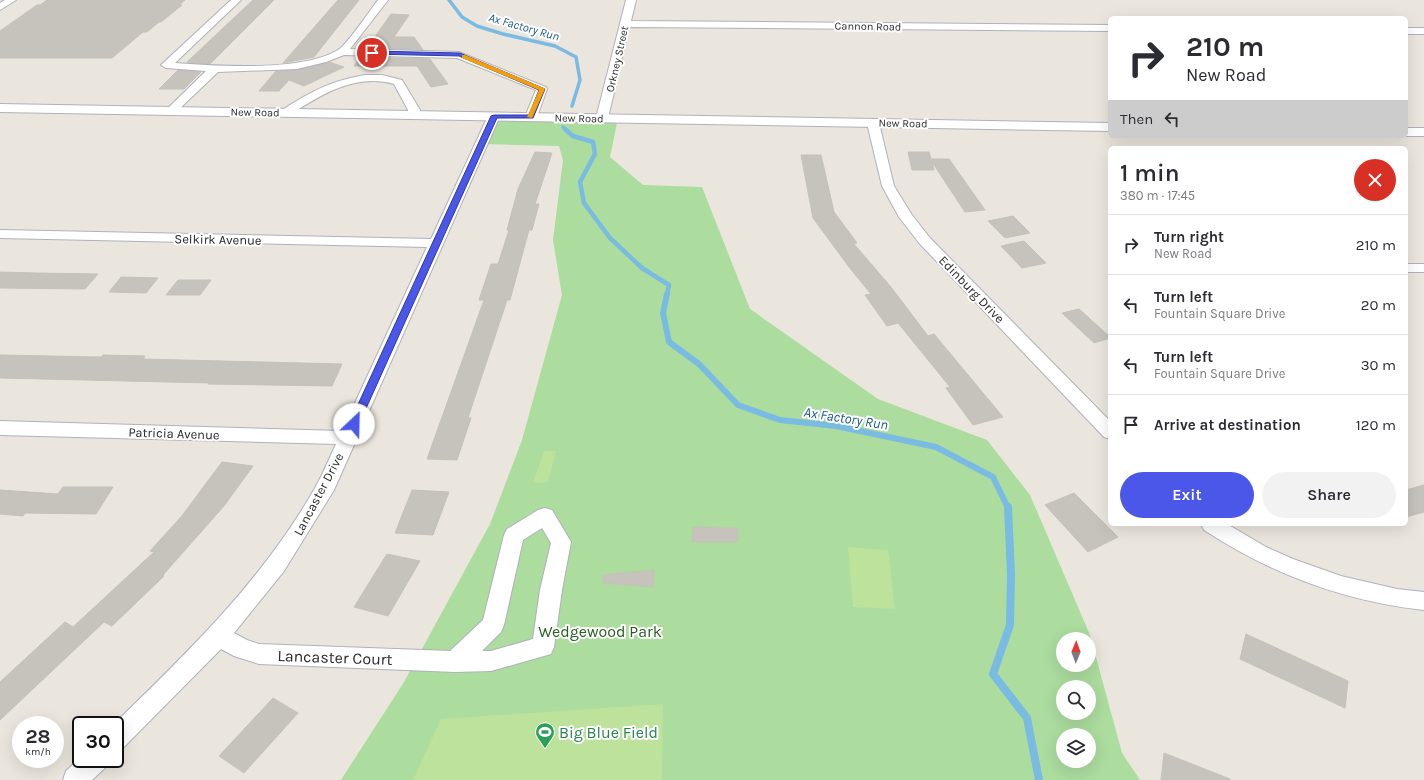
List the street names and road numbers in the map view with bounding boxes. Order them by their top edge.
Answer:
street label: Cannon Road [835,19,901,34]
street label: Orkney Street [604,25,631,93]
street label: New Road [230,106,280,119]
street label: New Road [554,112,604,125]
street label: New Road [878,117,928,130]
street label: Selkirk Avenue [174,231,262,248]
street label: Edinburg Drive [936,253,1008,326]
street label: Patricia Avenue [128,424,220,443]
street label: Lancaster Drive [290,450,347,538]
street label: Lancaster Court [277,646,393,669]

